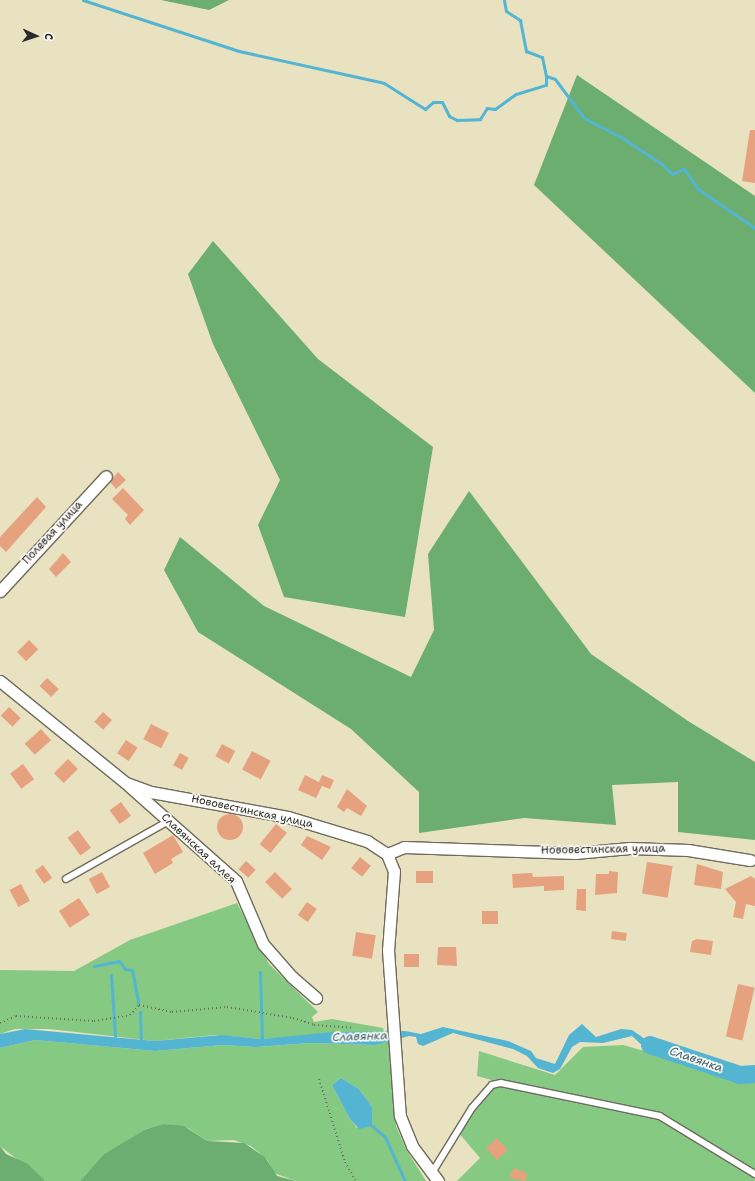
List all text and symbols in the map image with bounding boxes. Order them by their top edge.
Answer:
north arrow [16,16,56,56]
text: С [41,33,56,40]
street label: Полевая улица [20,499,86,567]
street label: Нововестинская улица [190,793,314,831]
street label: Славянская аллея [158,811,238,887]
street label: Нововестинская улица [541,842,665,858]
water label: Славянка [332,1029,388,1045]
water label: Славянка [667,1044,725,1076]

